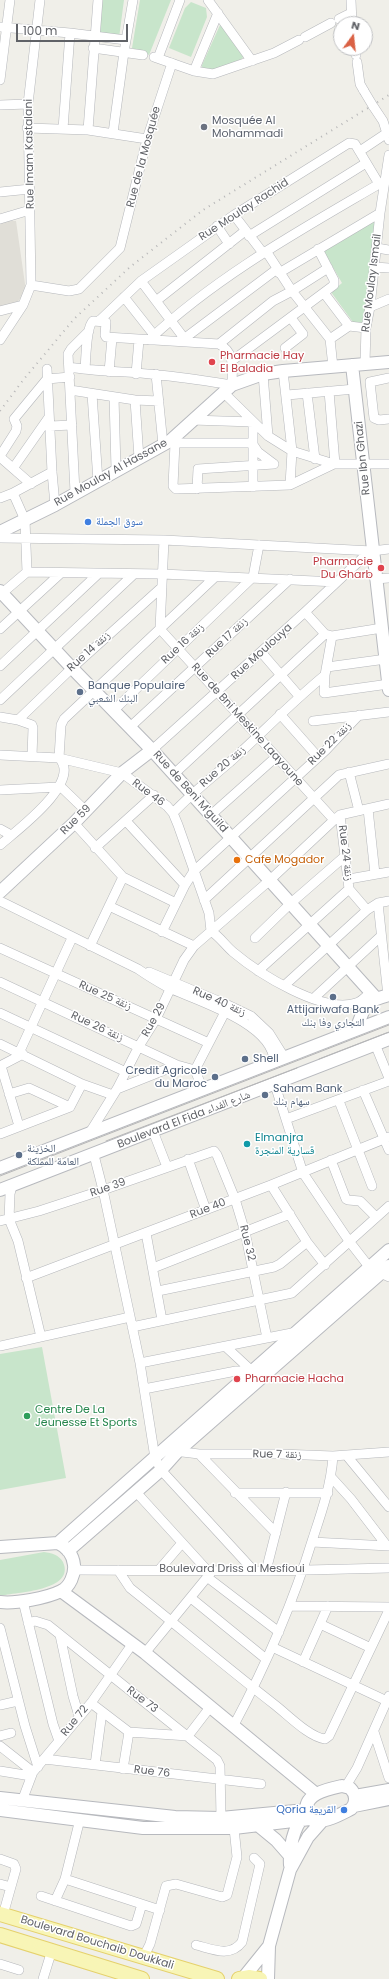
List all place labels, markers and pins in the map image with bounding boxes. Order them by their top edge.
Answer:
place label: Mosquée Al Mohammadi [212,114,283,140]
marker: Mosquée Al Mohammadi [199,122,209,132]
place label: Pharmacie Hay El Baladia [220,349,304,375]
marker: Pharmacie Hay El Baladia [207,357,217,367]
place label: سوق الجملة [96,515,143,529]
marker: سوق الجملة [83,517,93,527]
place label: Pharmacie Du Gharb [313,555,373,581]
marker: Pharmacie Du Gharb [376,563,386,573]
place label: Banque Populaire البنك الشعبي [88,679,185,705]
marker: Banque Populaire البنك الشعبي [75,687,85,697]
place label: Cafe Mogador [245,853,324,867]
marker: Cafe Mogador [232,855,242,865]
marker: Attijariwafa Bank التجاري وفا بنك [328,992,338,1002]
place label: Attijariwafa Bank التجاري وفا بنك [287,1003,379,1029]
place label: Shell [253,1052,279,1066]
marker: Shell [240,1054,250,1064]
place label: Credit Agricole du Maroc [126,1064,207,1090]
marker: Credit Agricole du Maroc [210,1072,220,1082]
place label: Saham Bank سهام بنك [273,1082,343,1108]
marker: Saham Bank سهام بنك [260,1090,270,1100]
place label: Elmanjra قسارية المنجرة [255,1131,315,1157]
marker: Elmanjra قسارية المنجرة [242,1139,252,1149]
place label: الخزينة العامة للمملكة [27,1142,79,1168]
marker: الخزينة العامة للمملكة [14,1150,24,1160]
place label: Pharmacie Hacha [245,1372,344,1386]
marker: Pharmacie Hacha [232,1374,242,1384]
place label: Centre De La Jeunesse Et Sports [35,1403,137,1429]
marker: Centre De La Jeunesse Et Sports [22,1411,32,1421]
place label: Qoria القريعة [276,1803,336,1817]
marker: Qoria القريعة [339,1805,349,1815]

